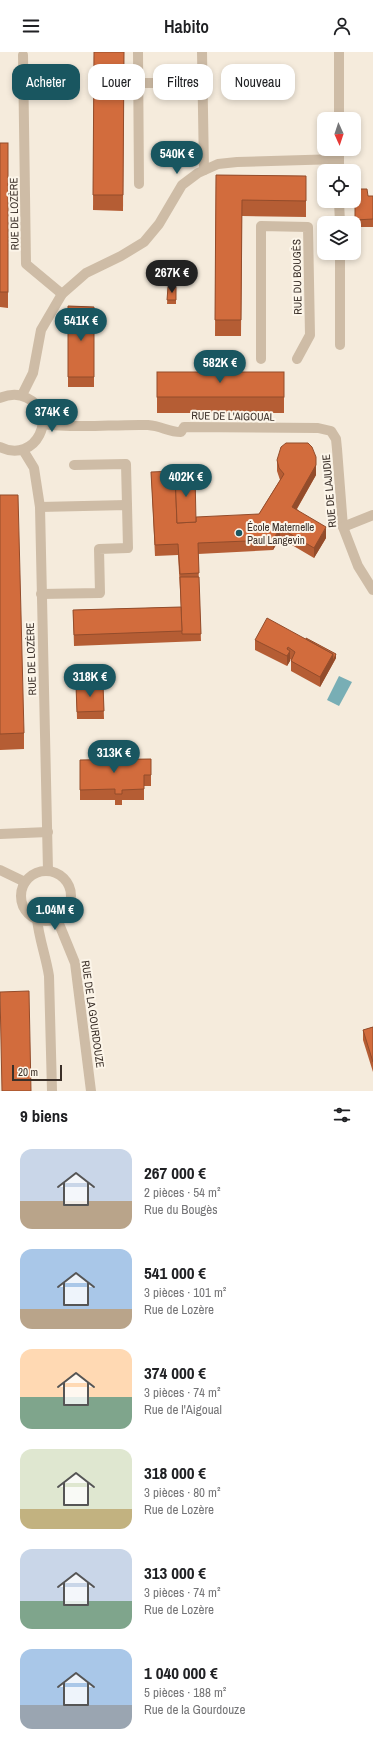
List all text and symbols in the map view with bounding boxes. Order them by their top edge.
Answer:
text: Habito [164,14,209,39]
icon: menu [20,15,42,37]
icon: person [331,15,353,37]
chip: Acheter [12,64,80,100]
chip: Louer [88,64,145,100]
chip: Filtres [153,64,213,100]
chip: Nouveau [221,64,295,100]
north arrow [317,112,361,156]
map controls [317,112,361,260]
pin: 540K € [144,141,210,175]
text: 540K € [160,145,194,162]
button: locate [317,164,361,208]
street label: RUE DE LOZÈRE [6,178,22,250]
button: layers [317,216,361,260]
street label: RUE DU BOUGÈS [289,239,305,315]
pin: 267K € [139,260,205,294]
text: 267K € [155,264,189,281]
pin: 541K € [48,308,114,342]
text: 541K € [64,312,98,329]
pin: 582K € [187,350,253,384]
text: 582K € [203,354,237,371]
pin: 374K € [19,399,85,433]
text: 374K € [35,403,69,420]
street label: RUE DE L'AIGOUAL [191,408,275,424]
street label: RUE DE LAJUDIE [319,454,339,528]
pin: 402K € [153,464,219,498]
text: 402K € [169,468,203,485]
place label: École Maternelle Paul Langevin [247,520,314,547]
marker: École Maternelle Paul Langevin [234,528,244,538]
street label: RUE DE LOZÈRE [23,622,39,696]
pin: 318K € [57,664,123,698]
text: 318K € [73,668,107,685]
pin: 313K € [81,740,147,774]
text: 313K € [97,744,131,761]
pin: 1.04M € [18,897,92,931]
text: 1.04M € [36,901,74,918]
street label: RUE DE LA GOURDOUZE [79,959,107,1069]
scale bar [12,1063,62,1082]
text: 20 m [18,1065,38,1079]
text: 9 biens [20,1104,68,1127]
icon: filters [331,1104,353,1126]
text: 267 000 € [144,1161,206,1184]
icon: home [52,1165,100,1213]
text: 2 pièces · 54 m² [144,1184,220,1201]
text: Rue du Bougès [144,1201,218,1218]
text: 541 000 € [144,1261,206,1284]
icon: home [52,1265,100,1313]
text: 3 pièces · 101 m² [144,1284,226,1301]
text: Rue de Lozère [144,1301,214,1318]
text: 374 000 € [144,1361,206,1384]
icon: home [52,1365,100,1413]
text: 3 pièces · 74 m² [144,1384,220,1401]
text: Rue de l'Aigoual [144,1401,222,1418]
text: 318 000 € [144,1461,206,1484]
icon: home [52,1465,100,1513]
text: 3 pièces · 80 m² [144,1484,220,1501]
text: Rue de Lozère [144,1501,214,1518]
text: 313 000 € [144,1561,206,1584]
icon: home [52,1565,100,1613]
text: 3 pièces · 74 m² [144,1584,220,1601]
text: Rue de Lozère [144,1601,214,1618]
text: 1 040 000 € [144,1661,218,1684]
icon: home [52,1665,100,1713]
text: 5 pièces · 188 m² [144,1684,226,1701]
text: Rue de la Gourdouze [144,1701,245,1718]

